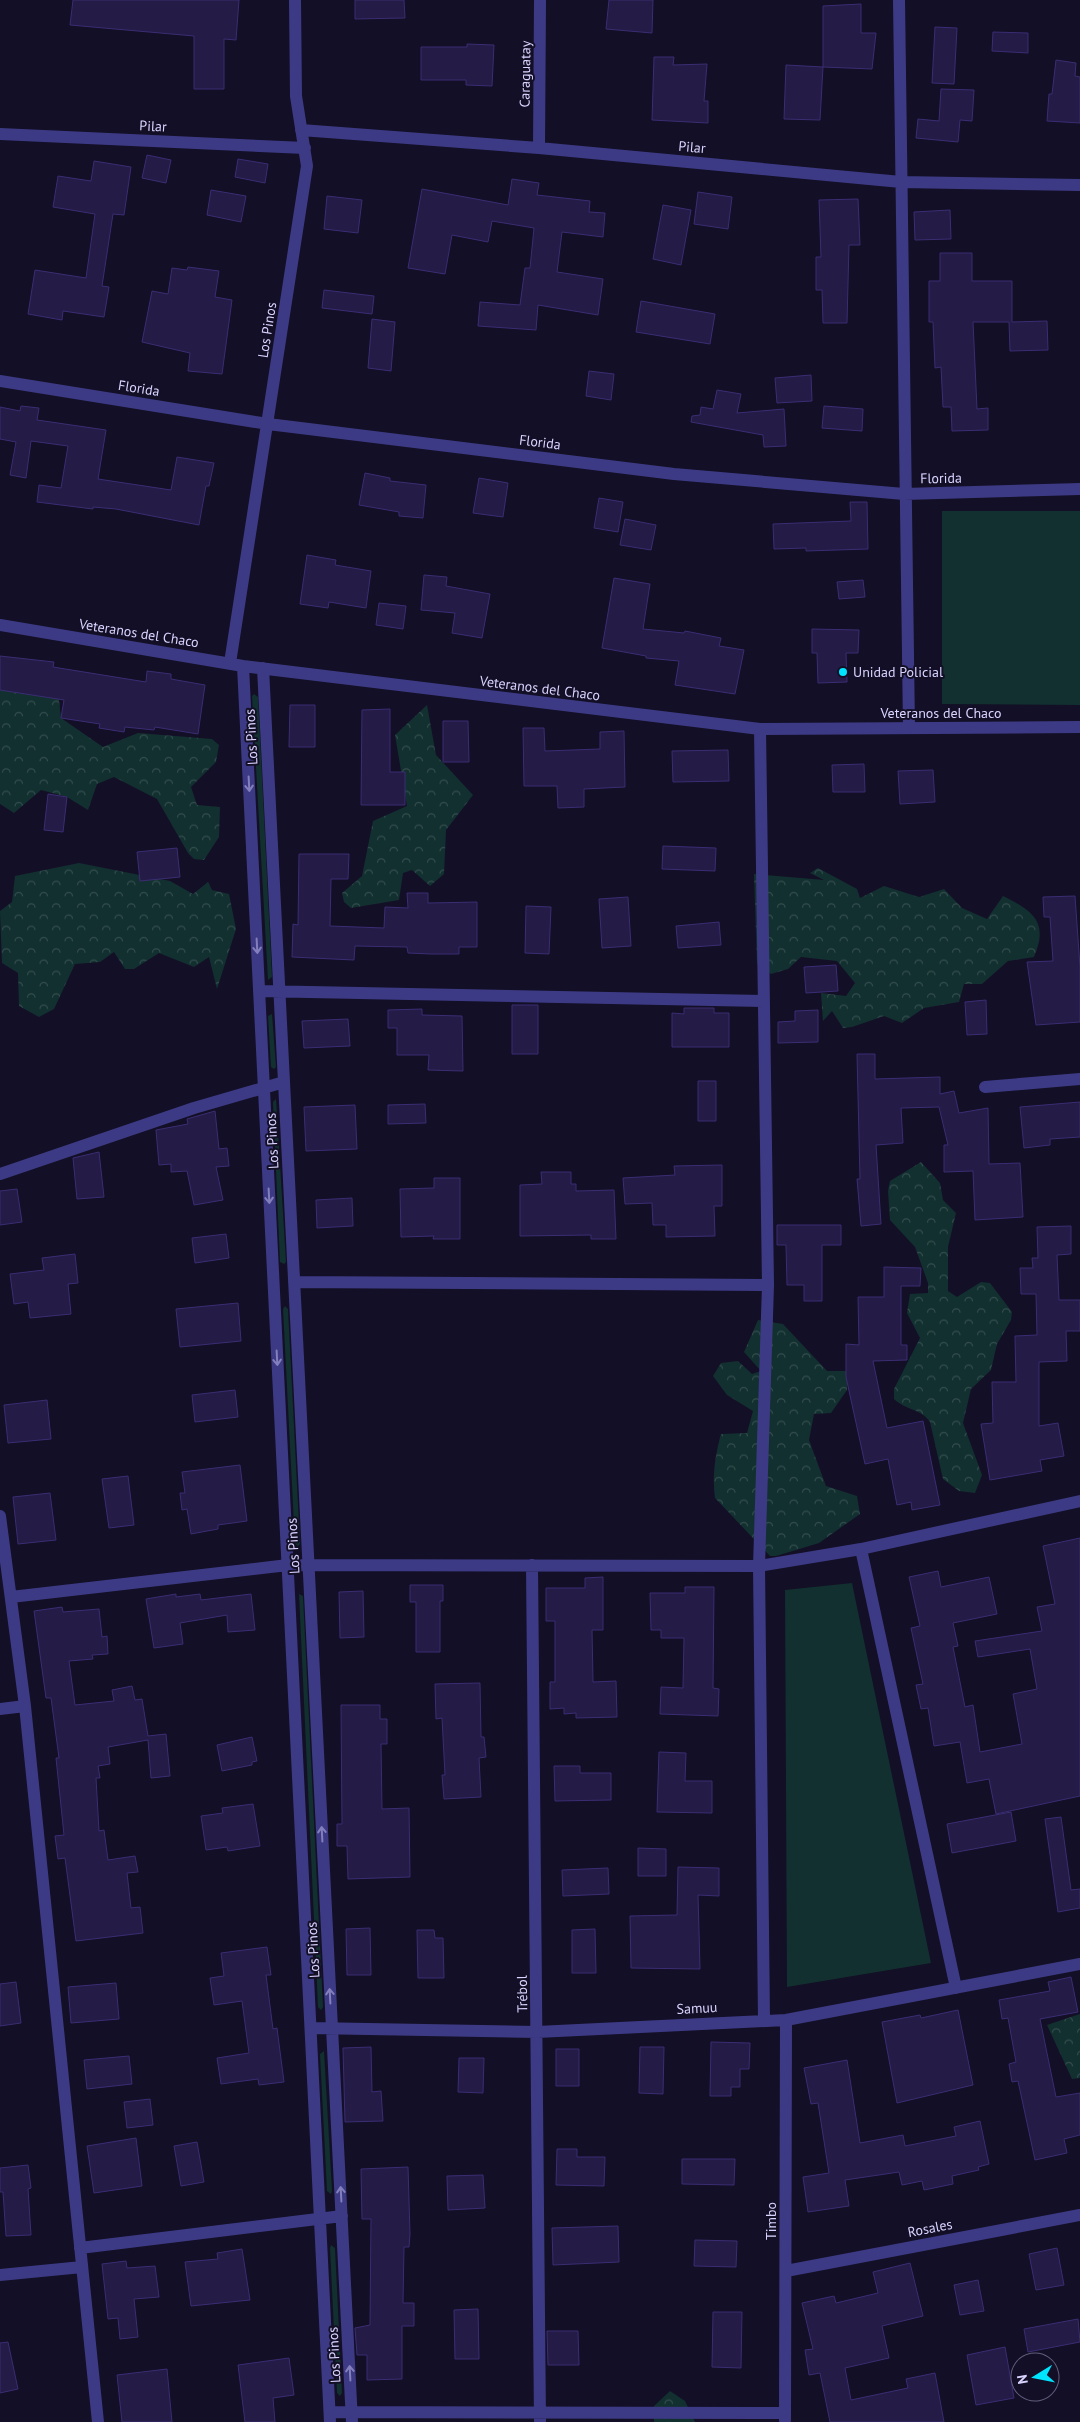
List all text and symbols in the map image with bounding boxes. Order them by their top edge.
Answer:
street label: Caraguatay [515,40,535,107]
street label: Pilar [139,116,167,136]
street label: Pilar [678,137,707,157]
street label: Los Pinos [254,301,280,359]
street label: Florida [117,376,161,400]
street label: Florida [518,431,562,453]
street label: Florida [920,469,962,487]
street label: Veteranos del Chaco [77,614,200,651]
place label: Unidad Policial [853,663,943,681]
marker: Unidad Policial [837,666,849,678]
street label: Veteranos del Chaco [478,672,601,704]
street label: Veteranos del Chaco [879,704,1002,722]
street label: Los Pinos [241,708,261,766]
one-way arrow [244,776,253,792]
one-way arrow [252,938,261,954]
street label: Los Pinos [262,1112,282,1170]
one-way arrow [265,1188,274,1204]
one-way arrow [273,1350,282,1366]
street label: Los Pinos [283,1517,303,1575]
one-way arrow [318,1826,327,1842]
street label: Los Pinos [303,1921,323,1979]
street label: Trébol [513,1975,531,2013]
one-way arrow [326,1989,335,2005]
street label: Samuu [676,1998,718,2018]
one-way arrow [336,2186,345,2202]
street label: Timbo [762,2202,780,2240]
street label: Rosales [906,2215,954,2241]
street label: Los Pinos [324,2326,344,2384]
north arrow [1010,2352,1060,2402]
one-way arrow [345,2366,354,2382]
text: N [1013,2373,1032,2385]

